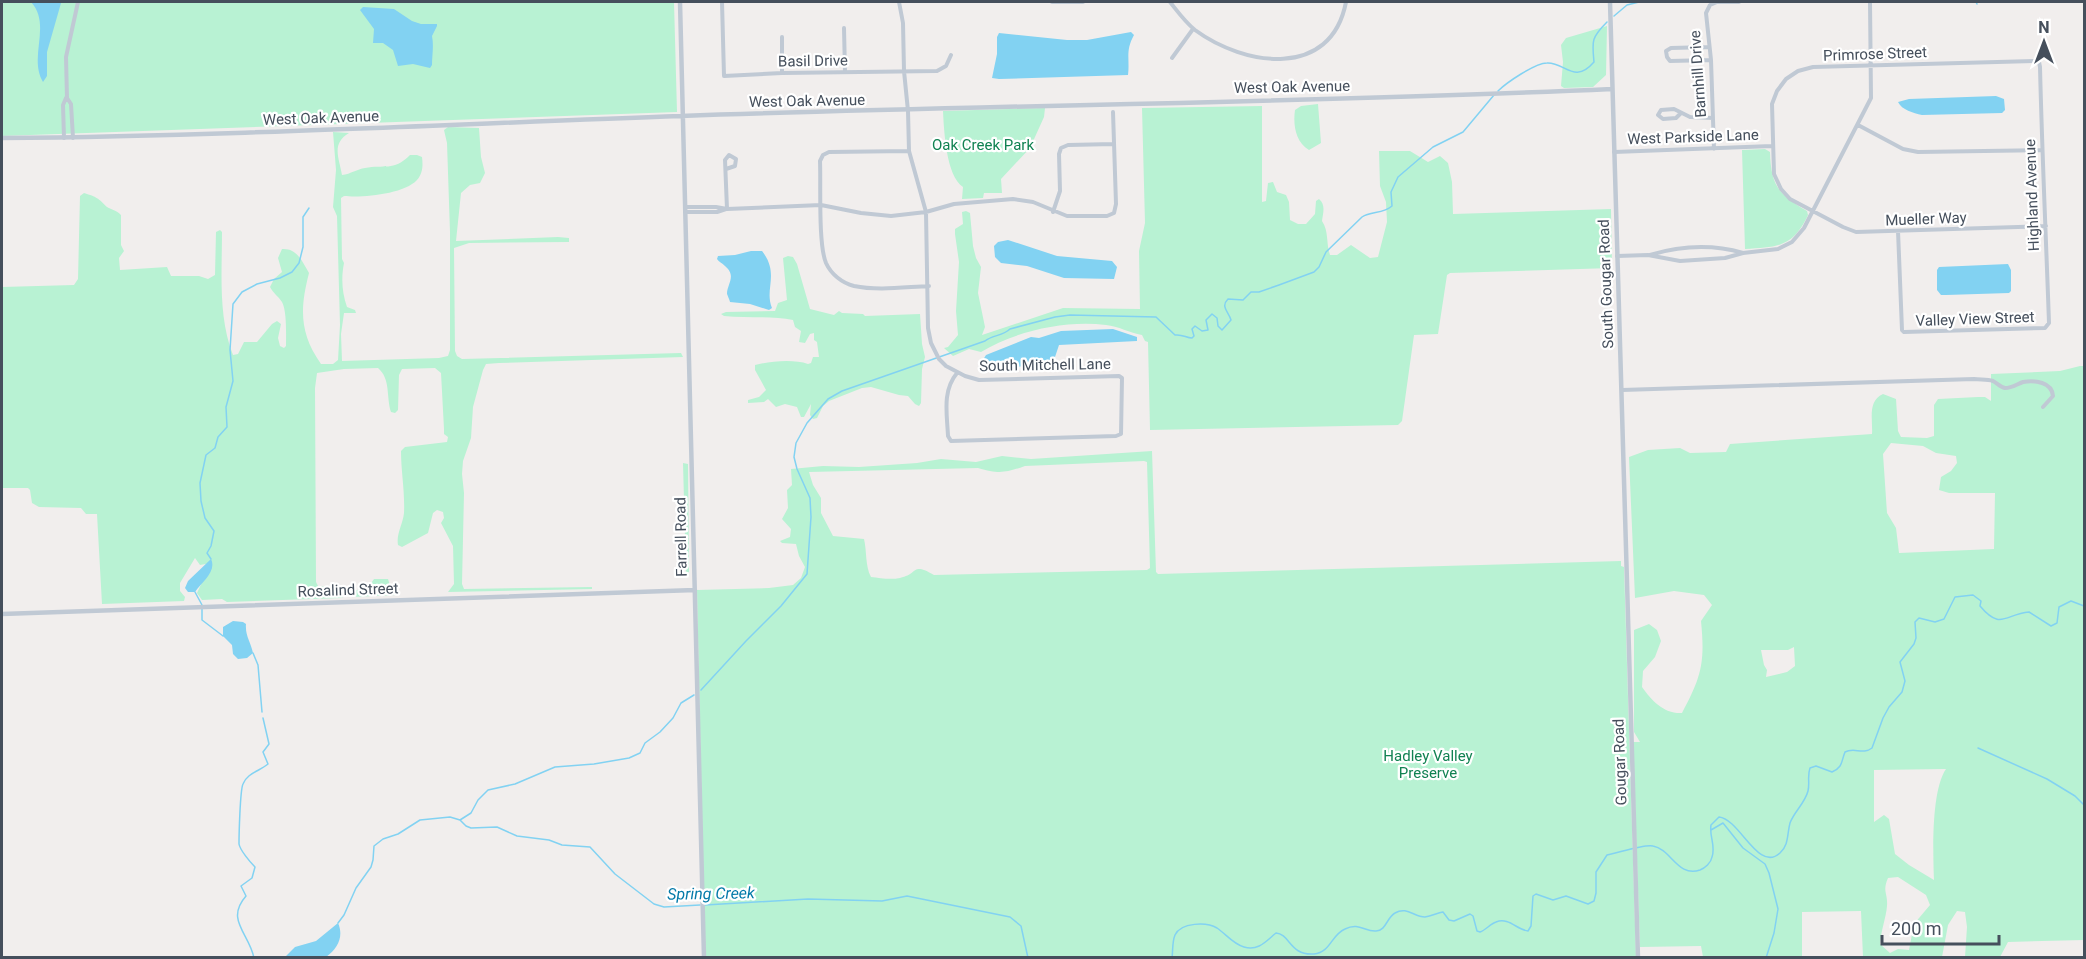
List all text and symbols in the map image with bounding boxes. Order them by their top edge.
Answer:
north arrow [2014,12,2074,72]
text: N [2038,18,2050,37]
street label: Barnhill Drive [1686,30,1710,118]
street label: Primrose Street [1823,43,1927,65]
street label: Basil Drive [778,51,848,71]
street label: West Oak Avenue [1234,77,1350,97]
street label: West Oak Avenue [749,91,865,111]
street label: West Oak Avenue [263,107,379,129]
street label: West Parkside Lane [1627,126,1759,148]
park label: Oak Creek Park [932,136,1034,154]
street label: Highland Avenue [2021,139,2043,251]
street label: Mueller Way [1885,209,1967,229]
street label: South Gougar Road [1595,219,1617,349]
street label: Valley View Street [1915,308,2035,330]
street label: South Mitchell Lane [979,355,1111,375]
street label: Farrell Road [671,497,691,577]
street label: Rosalind Street [297,579,399,601]
street label: Gougar Road [1609,718,1631,806]
park label: Hadley Valley Preserve [1383,747,1473,782]
water label: Spring Creek [667,883,756,904]
scale bar [1882,908,1999,946]
text: 200 m [1891,918,1942,939]

